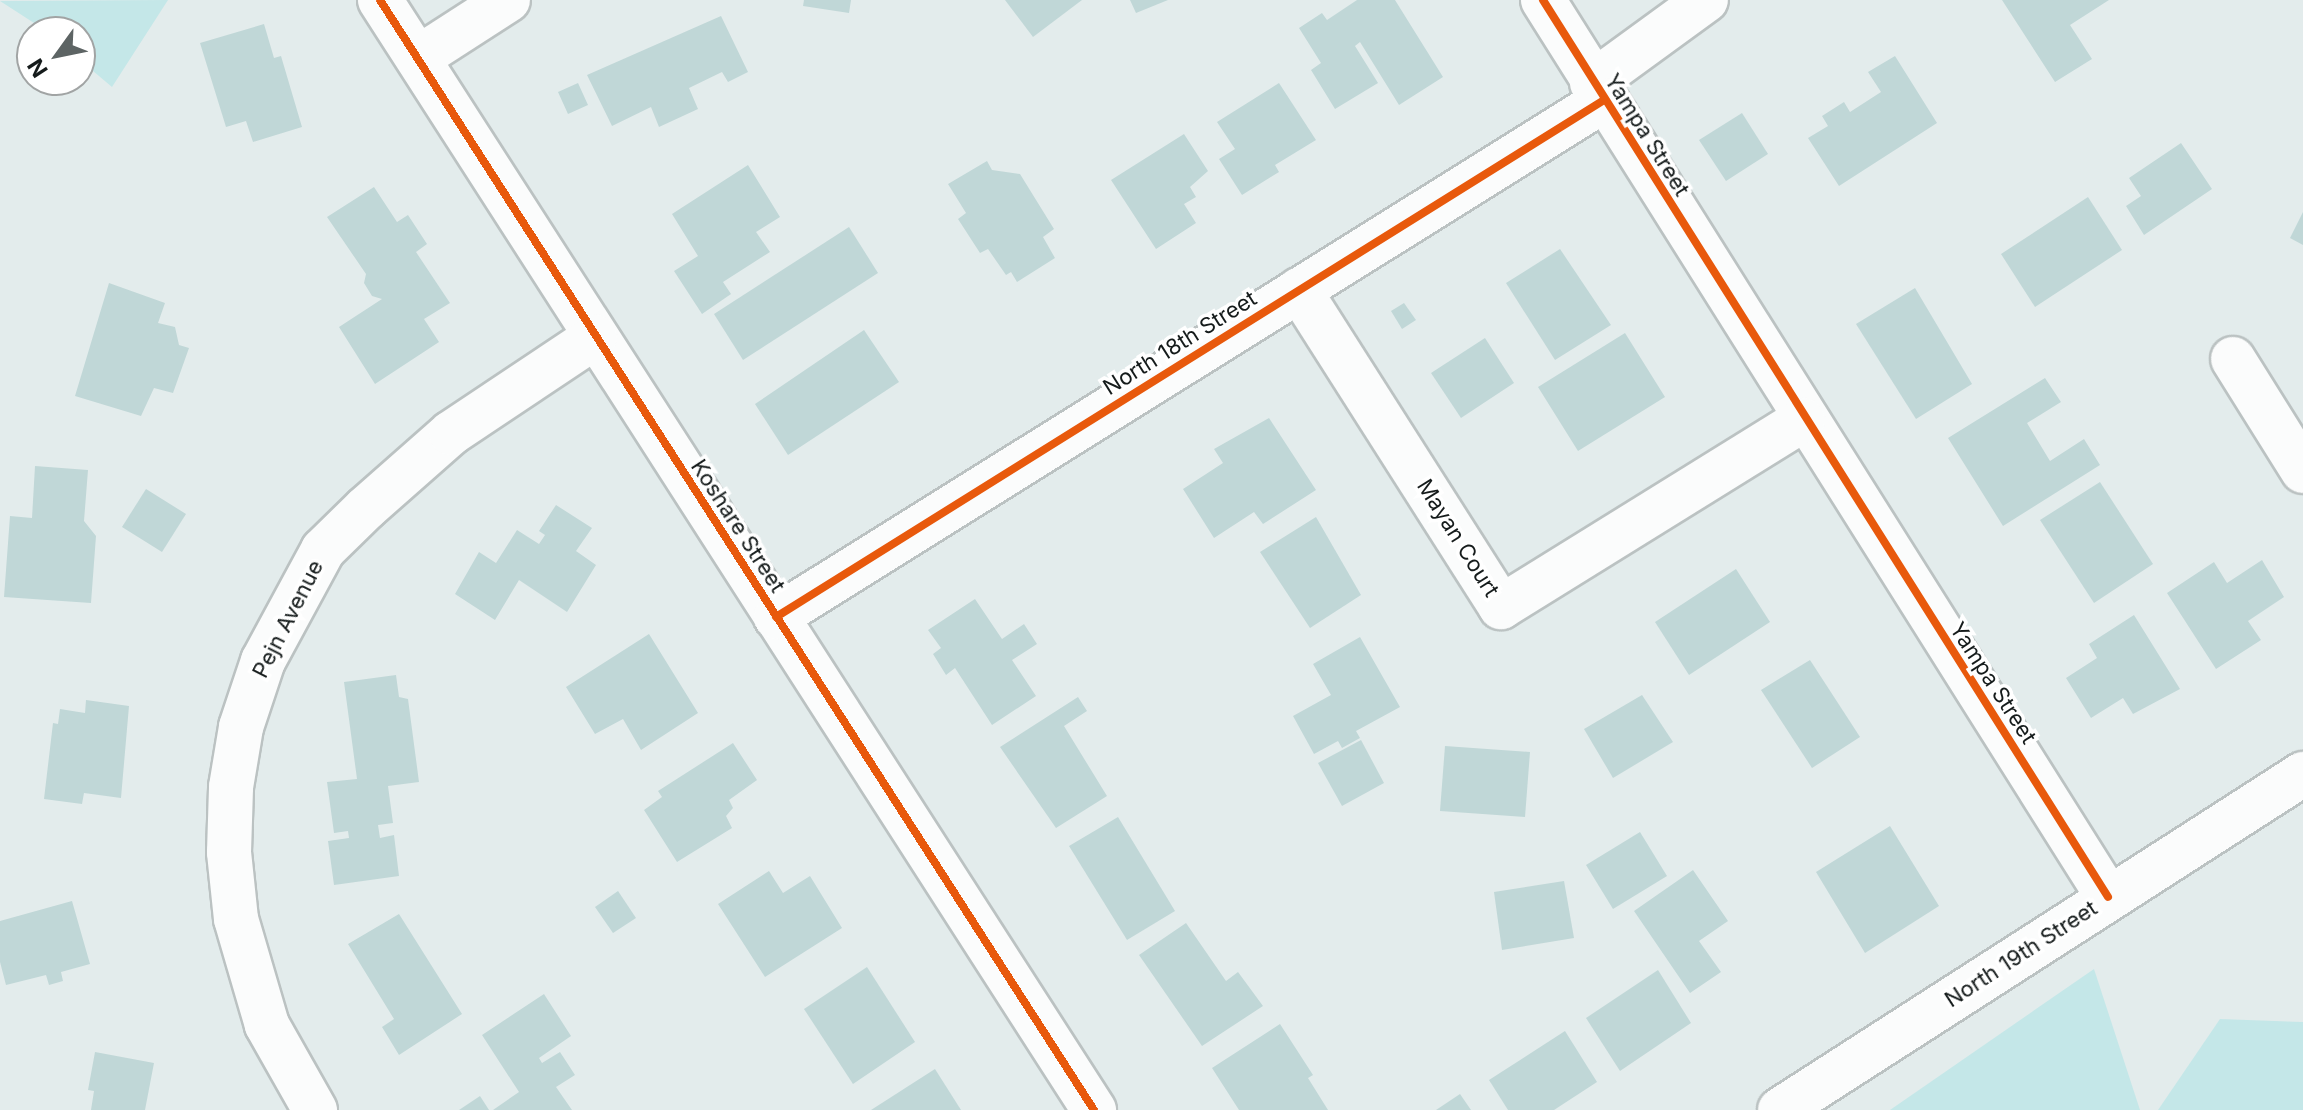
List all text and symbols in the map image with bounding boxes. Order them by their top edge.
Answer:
north arrow [16,16,96,96]
text: N [22,54,53,82]
street label: Yampa Street [1599,69,1695,201]
street label: North 18th Street [1098,285,1262,401]
street label: Koshare Street [685,455,791,597]
street label: Mayan Court [1411,474,1505,602]
street label: Pejn Avenue [247,556,329,682]
street label: Yampa Street [1944,617,2042,749]
street label: North 19th Street [1940,895,2102,1013]

